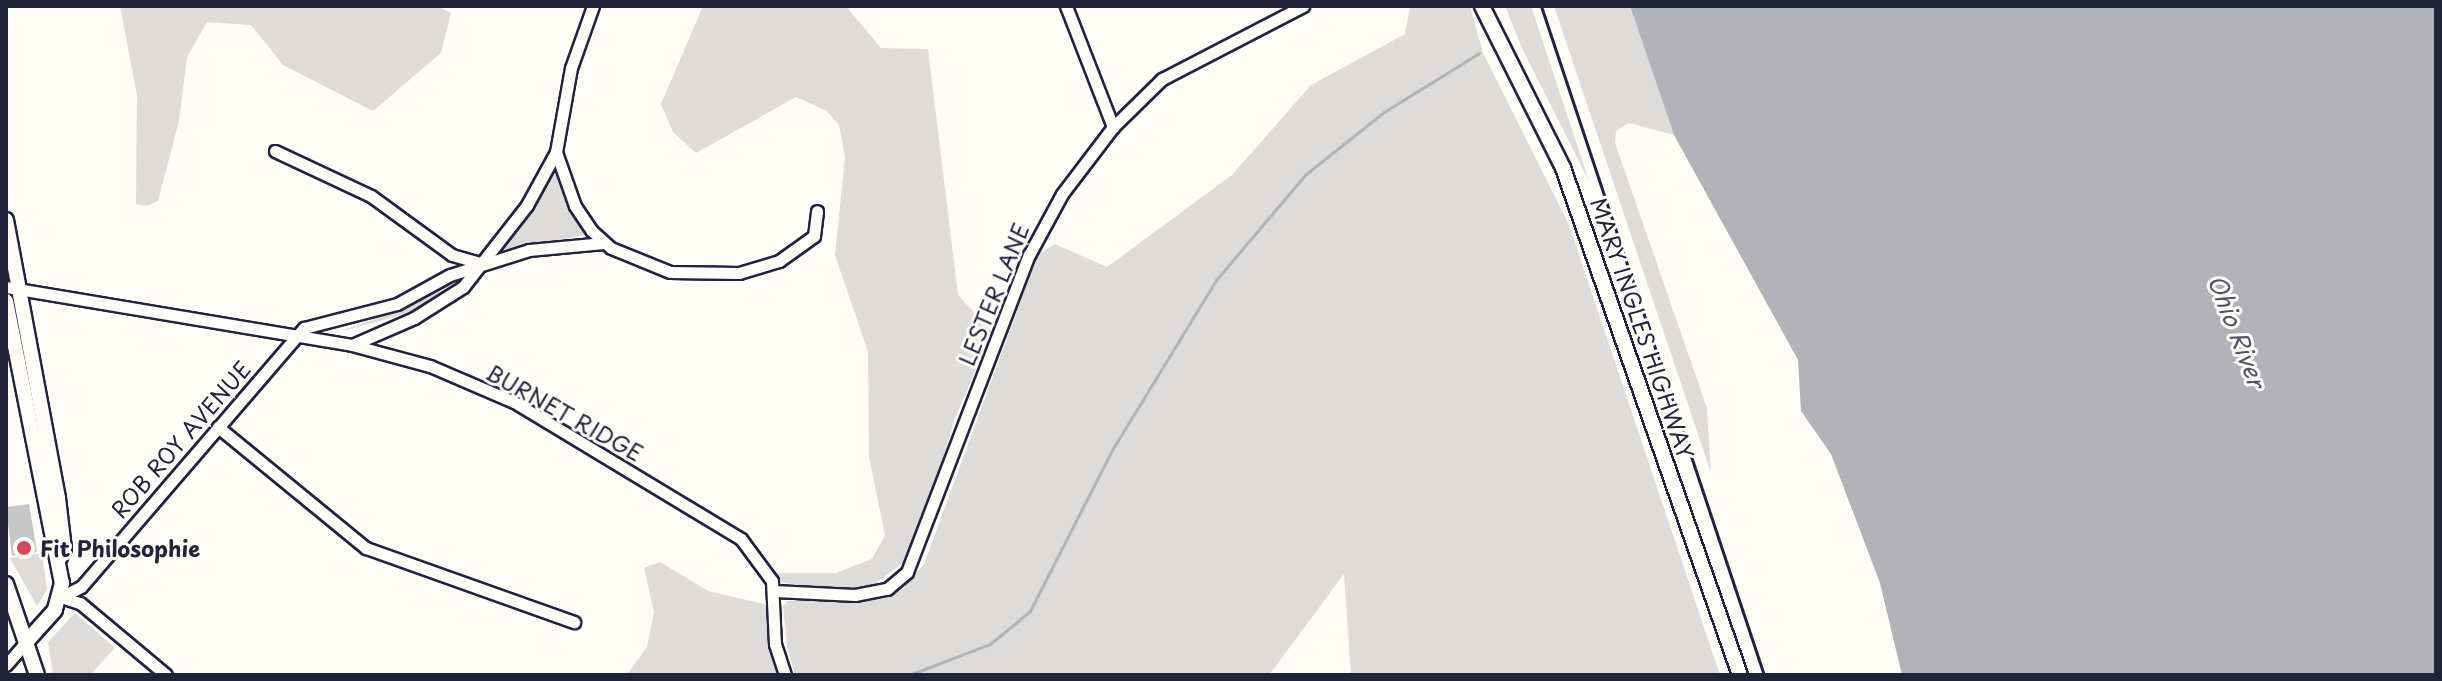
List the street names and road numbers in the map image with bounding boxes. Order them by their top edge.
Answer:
street label: MARY INGLES HIGHWAY [1586,194,1700,462]
street label: LESTER LANE [952,219,1034,369]
street label: ROB ROY AVENUE [104,355,256,523]
street label: BURNET RIDGE [483,359,647,465]

